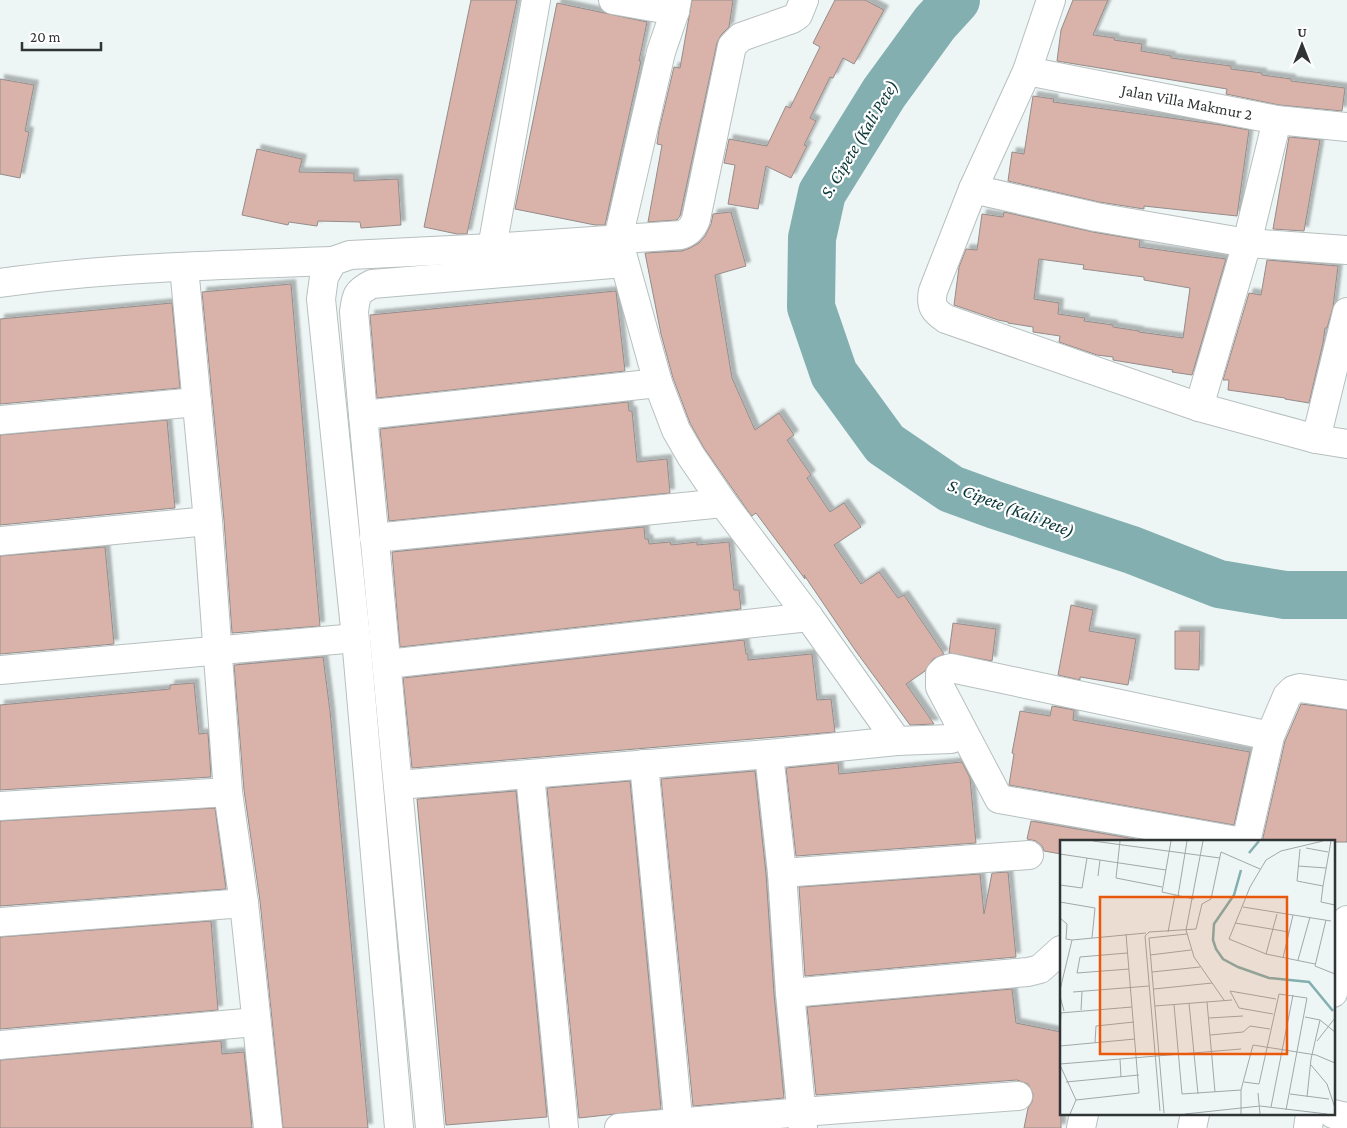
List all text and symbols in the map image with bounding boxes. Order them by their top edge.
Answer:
scale bar [22,20,101,52]
north arrow [1277,20,1327,70]
text: U [1297,24,1307,40]
text: 20 m [30,29,61,45]
water label: S. Cipete (Kali Pete) [816,77,903,202]
street label: Jalan Villa Makmur 2 [1118,81,1254,124]
water label: S. Cipete (Kali Pete) [945,475,1077,542]
inset map [1060,840,1334,1116]

